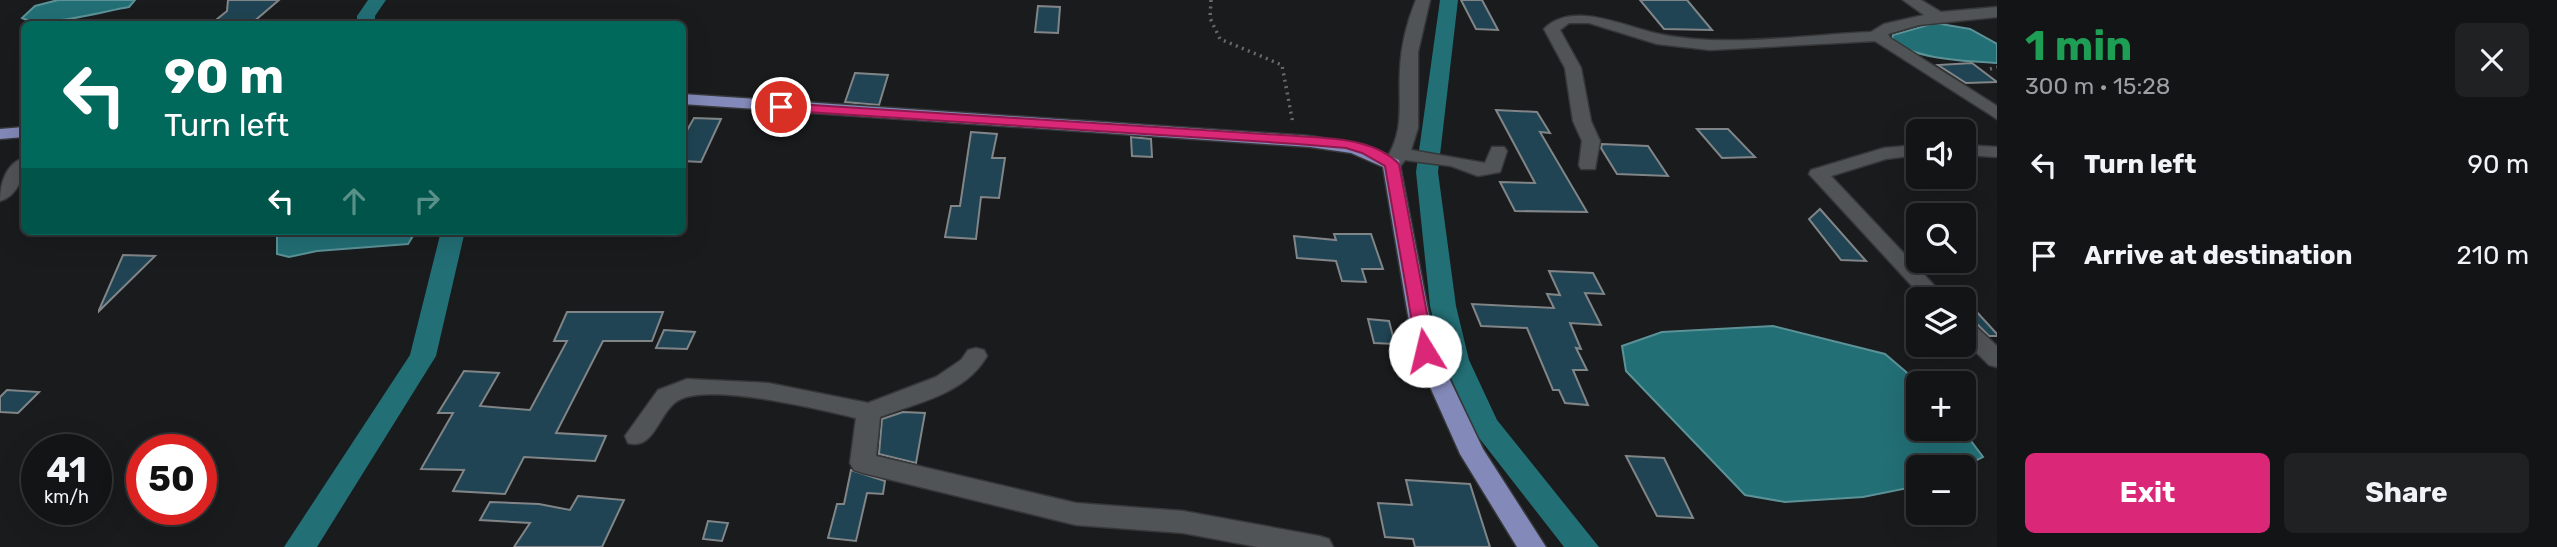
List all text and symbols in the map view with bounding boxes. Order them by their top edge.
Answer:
text: 1 min [2025,21,2132,71]
button: close [2455,23,2529,97]
text: 90 m [164,47,284,105]
icon: left [49,49,140,140]
text: 300 m · 15:28 [2025,72,2171,100]
pin [751,77,811,137]
icon: arrive [762,88,800,126]
text: Turn left [164,106,289,144]
map controls [1906,119,1976,525]
button: sound [1906,119,1976,189]
icon: left [2025,146,2063,184]
text: Turn left [2084,149,2196,180]
text: 90 m [2468,149,2529,180]
icon: left [262,182,300,220]
icon: ahead [335,182,373,220]
icon: right [408,182,446,220]
button: search [1906,203,1976,273]
icon: arrive [2025,237,2063,275]
text: Arrive at destination [2084,240,2352,271]
text: 210 m [2457,240,2529,271]
button: layers [1906,287,1976,357]
position arrow [1388,314,1462,388]
button: + [1906,371,1976,441]
speed limit sign: 50 [126,434,217,525]
text: 41 [46,449,87,491]
button: Exit [2025,453,2270,533]
button: Share [2284,453,2529,533]
button: − [1906,455,1976,525]
text: km/h [44,486,89,508]

